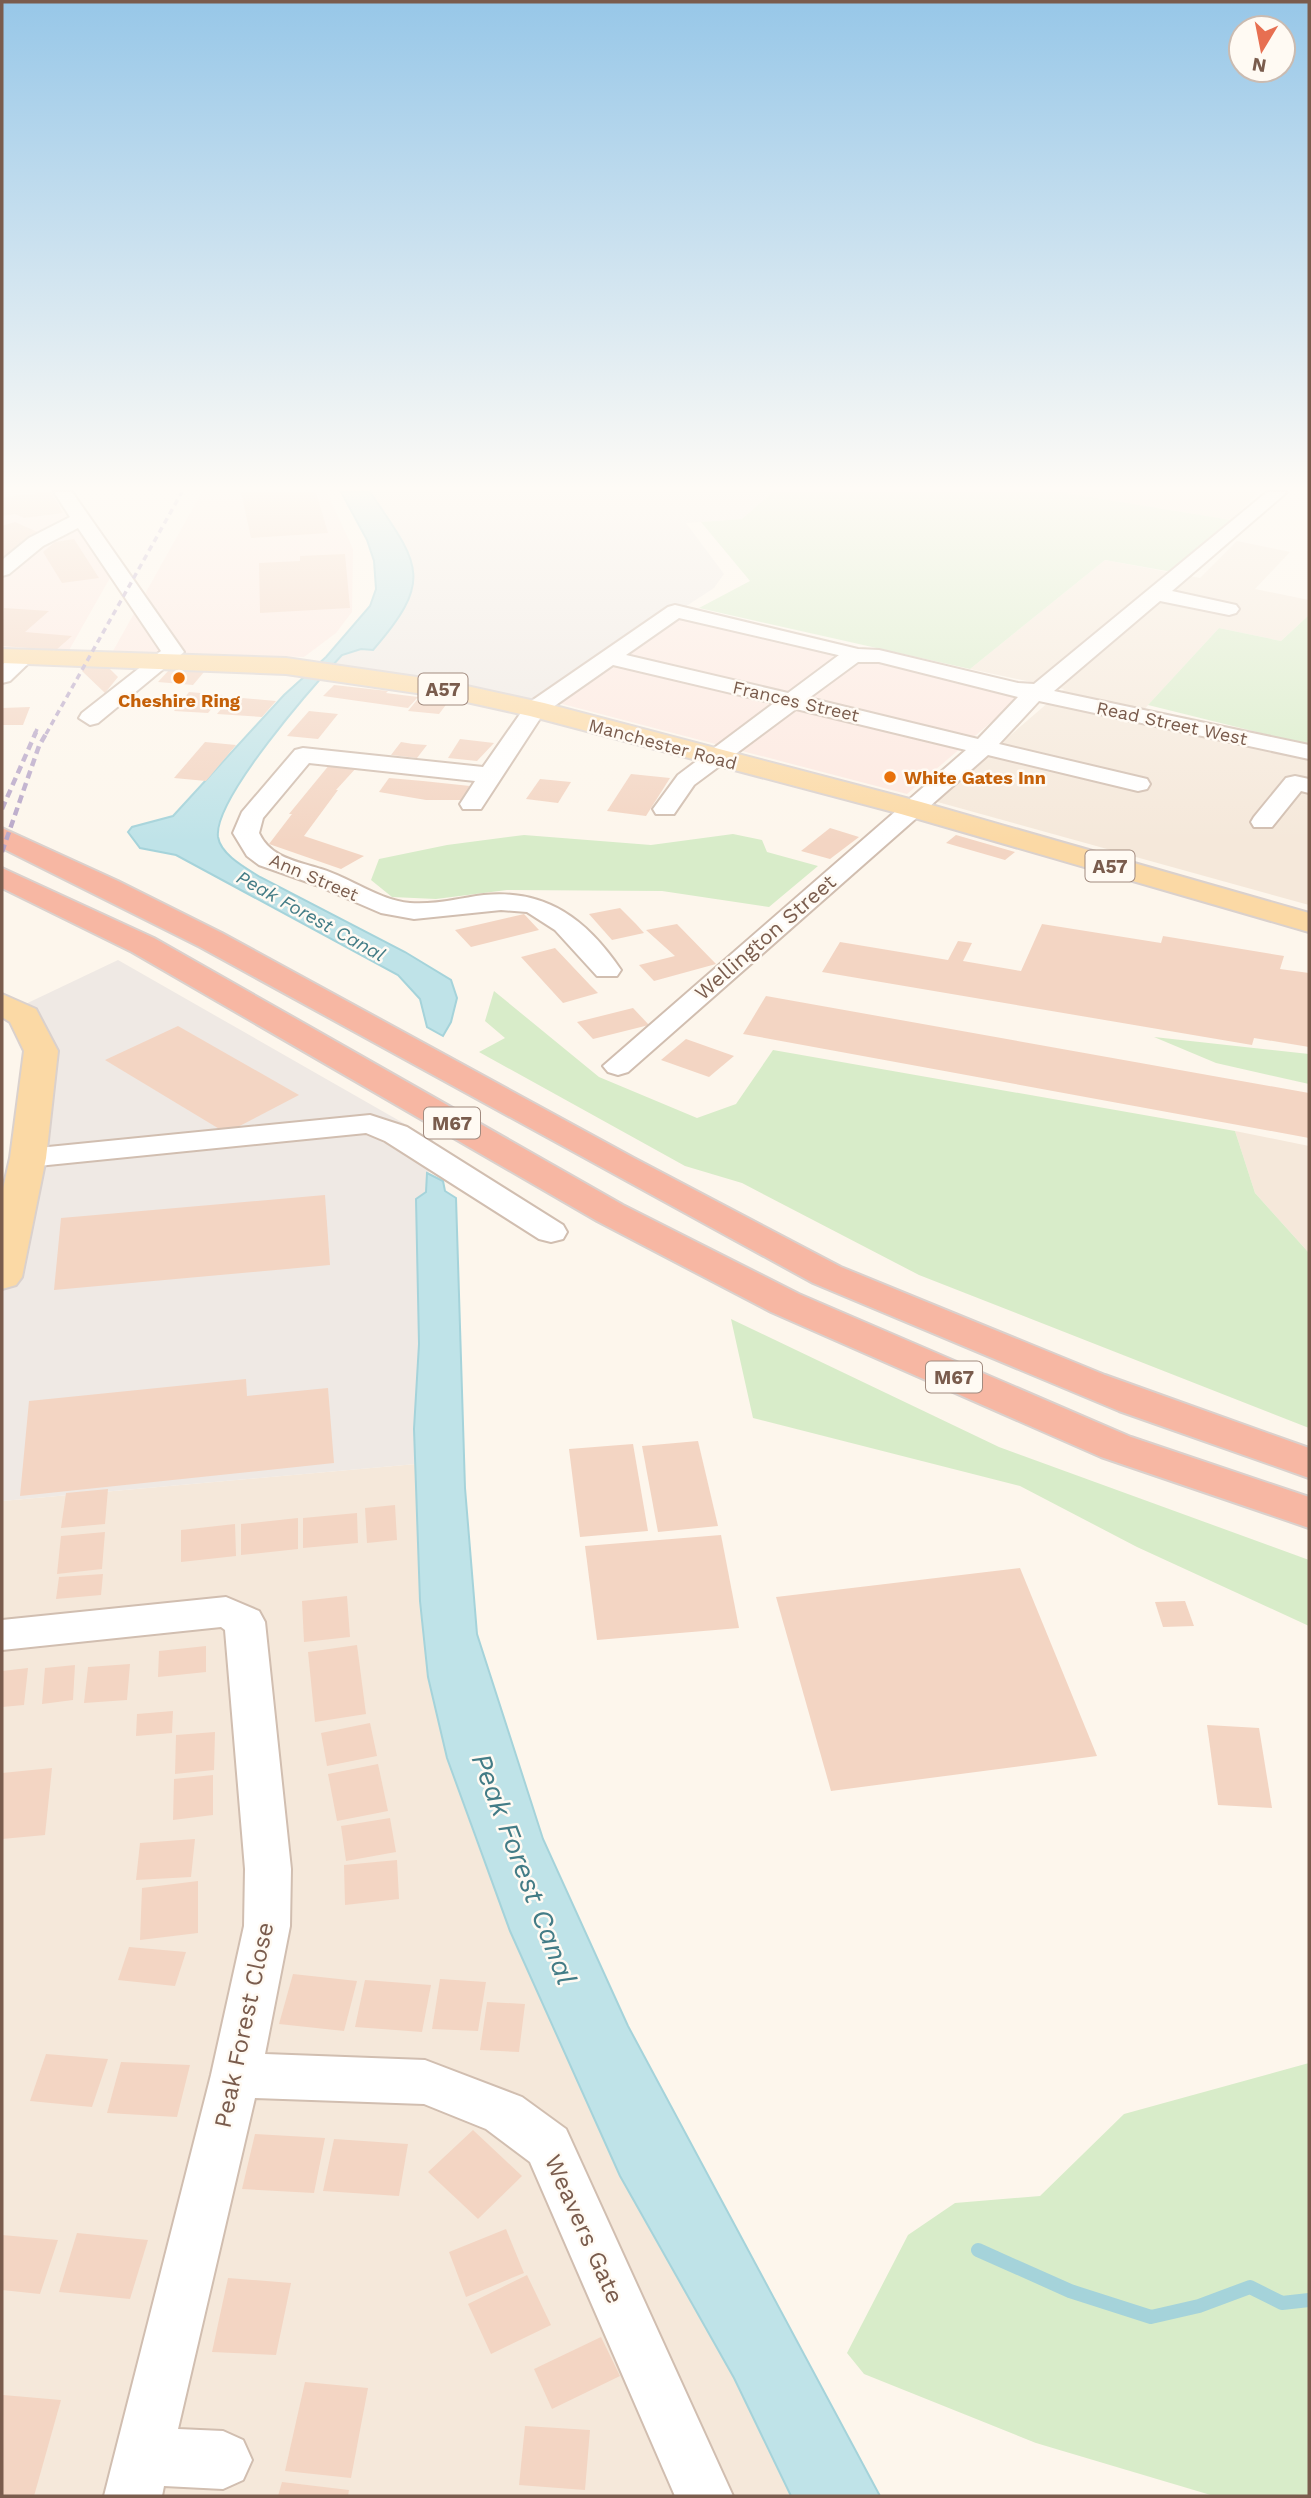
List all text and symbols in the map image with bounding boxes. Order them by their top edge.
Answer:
north arrow [1227,14,1297,84]
text: N [1250,53,1268,78]
marker: Cheshire Ring [171,670,187,686]
road number: A57 [418,674,467,704]
street label: Frances Street [731,676,862,726]
place label: Cheshire Ring [118,690,241,711]
street label: Read Street West [1095,697,1250,749]
street label: Manchester Road [587,714,739,774]
place label: White Gates Inn [904,767,1046,788]
marker: White Gates Inn [882,769,898,785]
street label: Ann Street [266,849,362,905]
road number: A57 [1086,850,1134,881]
water label: Peak Forest Canal [233,866,390,967]
street label: Wellington Street [689,869,841,1005]
road number: M67 [424,1107,480,1138]
road number: M67 [926,1362,982,1392]
water label: Peak Forest Canal [465,1749,583,1989]
street label: Peak Forest Close [209,1920,279,2130]
street label: Weavers Gate [539,2150,629,2308]

